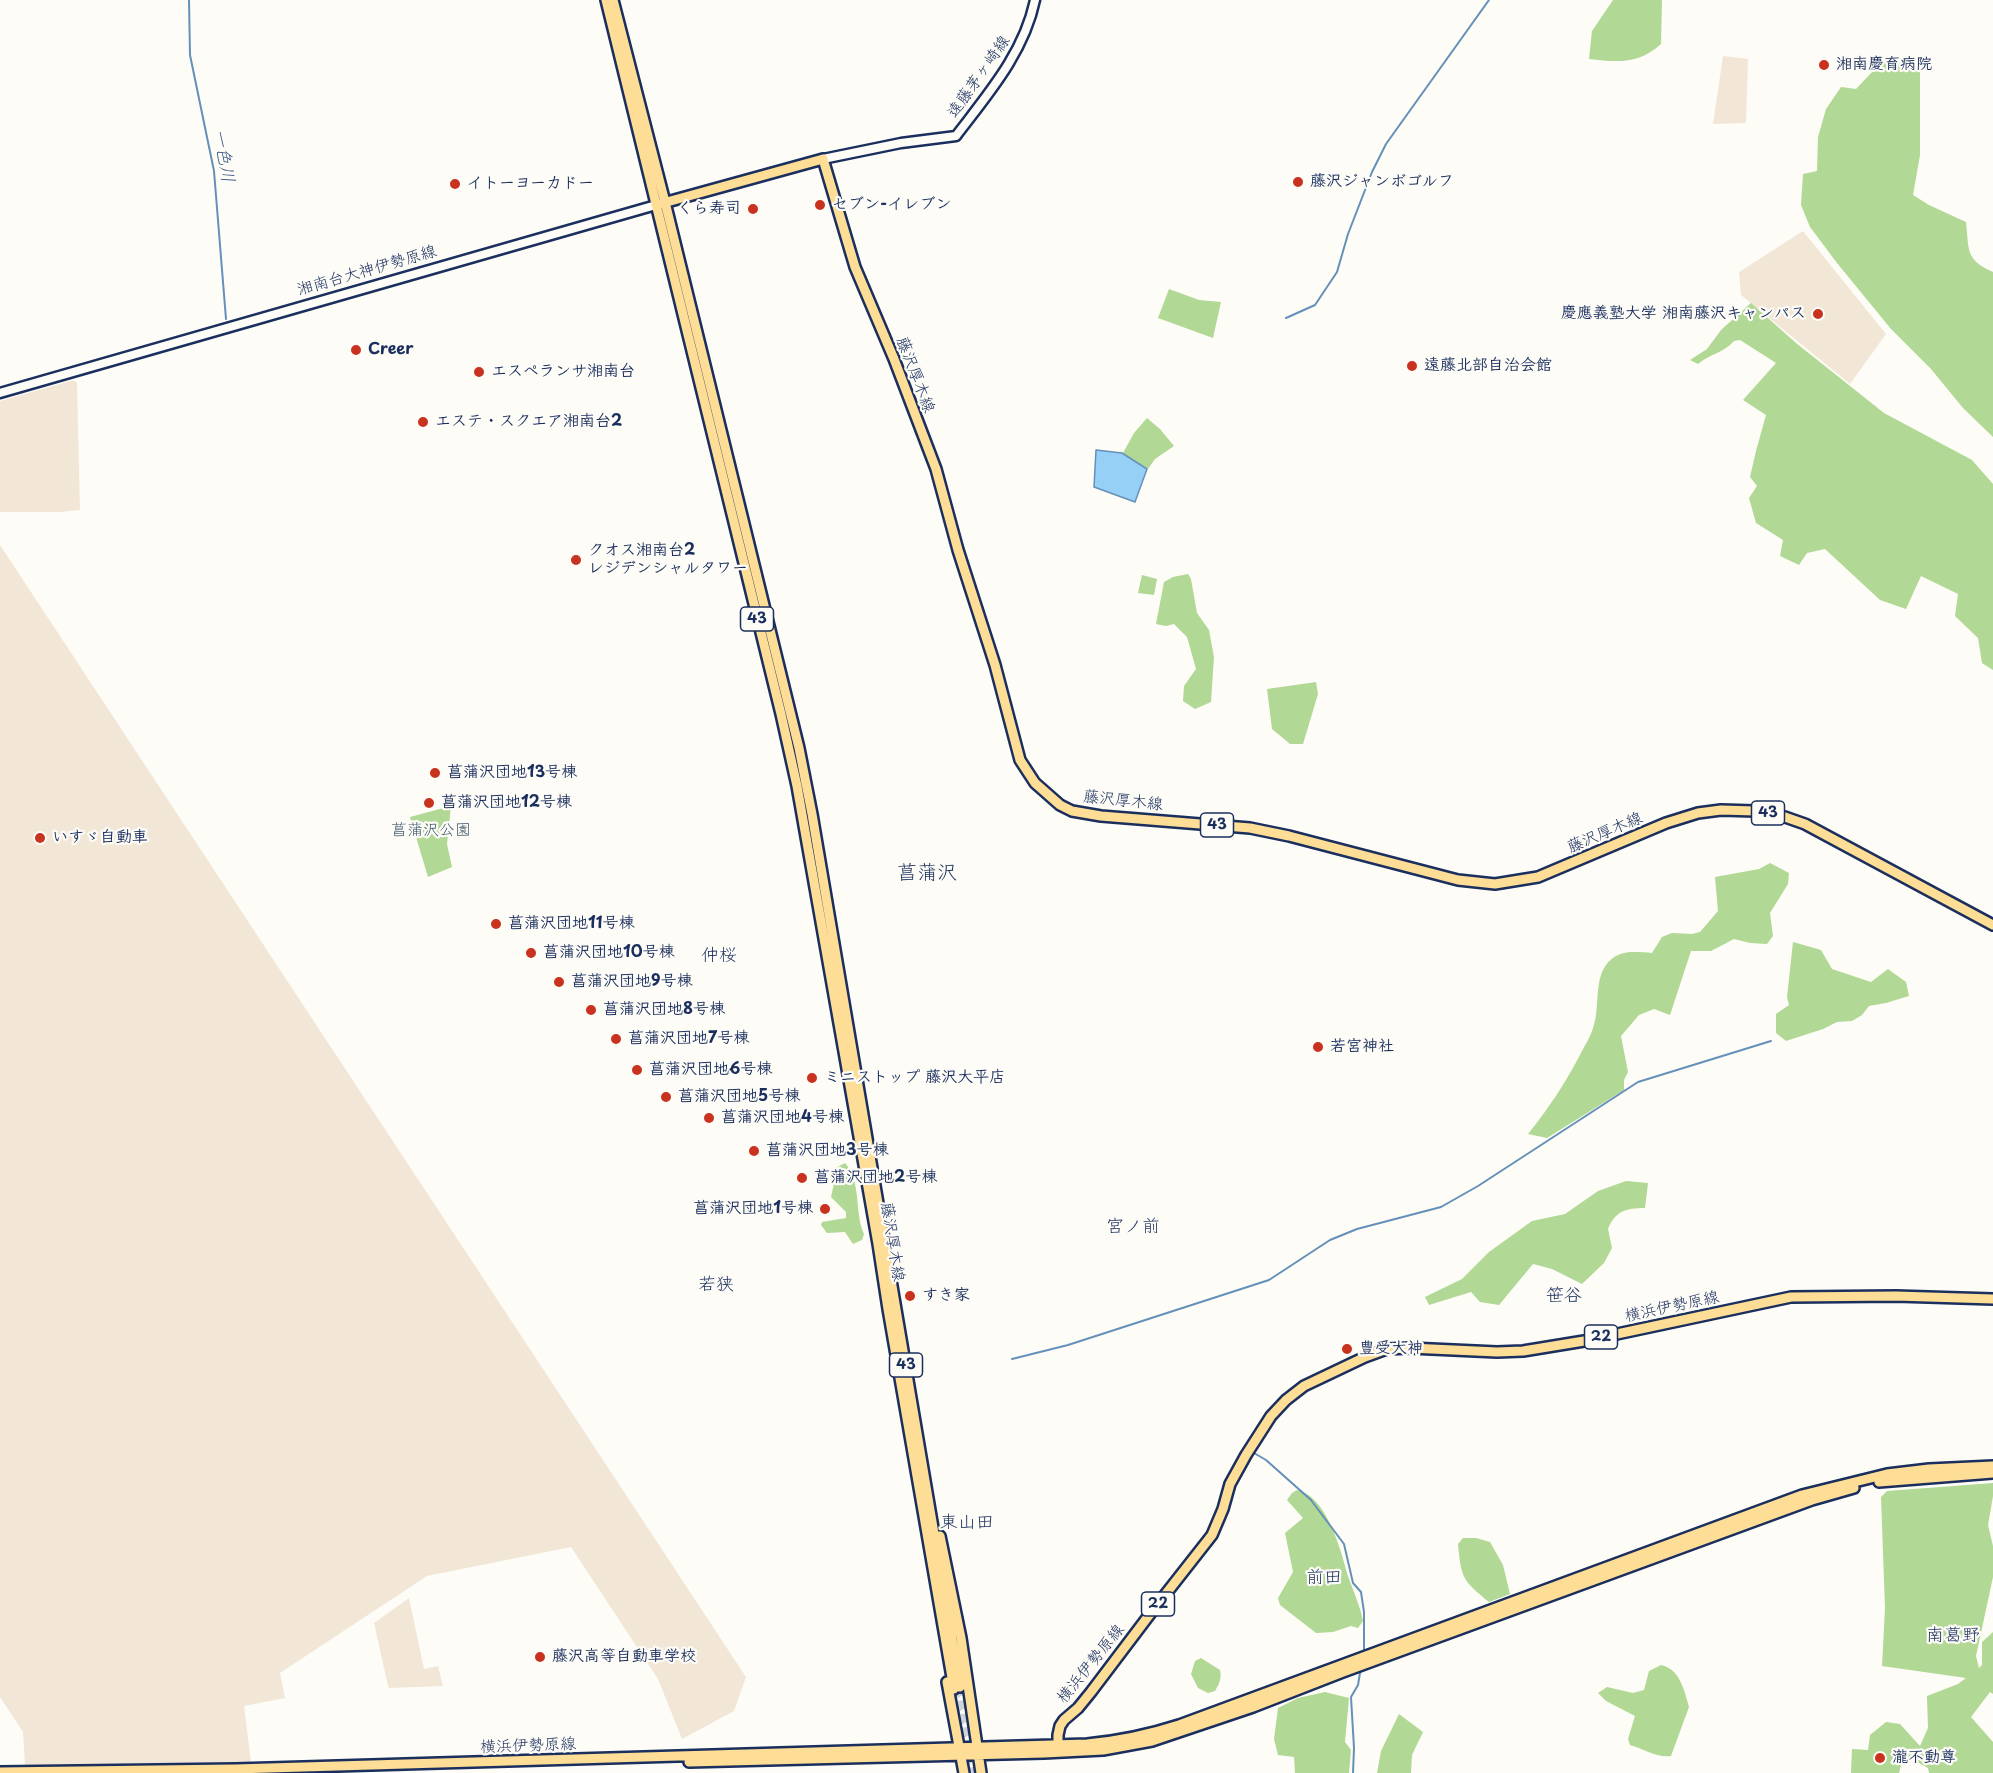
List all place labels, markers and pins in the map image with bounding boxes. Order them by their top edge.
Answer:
place label: 湘南慶育病院 [1836,55,1932,75]
marker: 湘南慶育病院 [1817,58,1831,72]
place label: 藤沢ジャンボゴルフ [1310,172,1454,192]
place label: イトーヨーカドー [467,174,594,194]
marker: 藤沢ジャンボゴルフ [1291,175,1305,189]
marker: イトーヨーカドー [448,177,462,191]
place label: セブン-イレブン [832,195,951,215]
marker: セブン-イレブン [813,198,827,212]
place label: くら寿司 [677,199,741,219]
marker: くら寿司 [746,202,760,216]
place label: 慶應義塾大学 湘南藤沢キャンパス [1561,304,1806,324]
marker: 慶應義塾大学 湘南藤沢キャンパス [1811,307,1825,321]
place label: Creer [368,340,414,360]
marker: Creer [349,343,363,357]
place label: 遠藤北部自治会館 [1424,356,1552,376]
marker: 遠藤北部自治会館 [1405,359,1419,373]
place label: エスペランサ湘南台 [491,362,635,382]
marker: エスペランサ湘南台 [472,365,486,379]
place label: エステ・スクエア湘南台2 [435,412,622,432]
marker: エステ・スクエア湘南台2 [416,415,430,429]
place label: クオス湘南台2 レジデンシャルタワー [588,541,748,579]
marker: クオス湘南台2 レジデンシャルタワー [569,553,583,567]
place label: 菖蒲沢団地13号棟 [447,763,577,783]
marker: 菖蒲沢団地13号棟 [428,766,442,780]
place label: 菖蒲沢団地12号棟 [441,793,572,813]
marker: 菖蒲沢団地12号棟 [422,796,436,810]
place label: いすゞ自動車 [52,828,148,848]
marker: いすゞ自動車 [33,831,47,845]
place label: 菖蒲沢団地11号棟 [508,914,634,934]
marker: 菖蒲沢団地11号棟 [489,917,503,931]
place label: 菖蒲沢団地10号棟 [543,943,675,963]
marker: 菖蒲沢団地10号棟 [524,946,538,960]
place label: 菖蒲沢団地9号棟 [571,972,693,992]
marker: 菖蒲沢団地9号棟 [552,975,566,989]
place label: 菖蒲沢団地8号棟 [603,1000,725,1020]
marker: 菖蒲沢団地8号棟 [584,1003,598,1017]
place label: 菖蒲沢団地7号棟 [628,1029,749,1049]
marker: 菖蒲沢団地7号棟 [609,1032,623,1046]
place label: 若宮神社 [1330,1037,1394,1057]
marker: 若宮神社 [1311,1040,1325,1054]
place label: 菖蒲沢団地6号棟 [649,1060,772,1080]
marker: 菖蒲沢団地6号棟 [630,1063,644,1077]
place label: ミニストップ 藤沢大平店 [824,1068,1005,1088]
marker: ミニストップ 藤沢大平店 [805,1071,819,1085]
place label: 菖蒲沢団地5号棟 [678,1087,800,1107]
marker: 菖蒲沢団地5号棟 [659,1090,673,1104]
place label: 菖蒲沢団地4号棟 [721,1108,844,1128]
marker: 菖蒲沢団地4号棟 [702,1111,716,1125]
place label: 菖蒲沢団地3号棟 [766,1141,888,1161]
marker: 菖蒲沢団地3号棟 [747,1144,761,1158]
place label: 菖蒲沢団地2号棟 [814,1168,937,1188]
marker: 菖蒲沢団地2号棟 [795,1171,809,1185]
place label: 菖蒲沢団地1号棟 [693,1199,813,1219]
marker: 菖蒲沢団地1号棟 [818,1202,832,1216]
place label: すき家 [922,1286,970,1306]
marker: すき家 [903,1289,917,1303]
place label: 豊受大神 [1359,1339,1423,1359]
marker: 豊受大神 [1340,1342,1354,1356]
place label: 藤沢高等自動車学校 [552,1647,696,1667]
marker: 藤沢高等自動車学校 [533,1650,547,1664]
place label: 瀧不動尊 [1892,1748,1956,1768]
marker: 瀧不動尊 [1873,1751,1887,1765]

